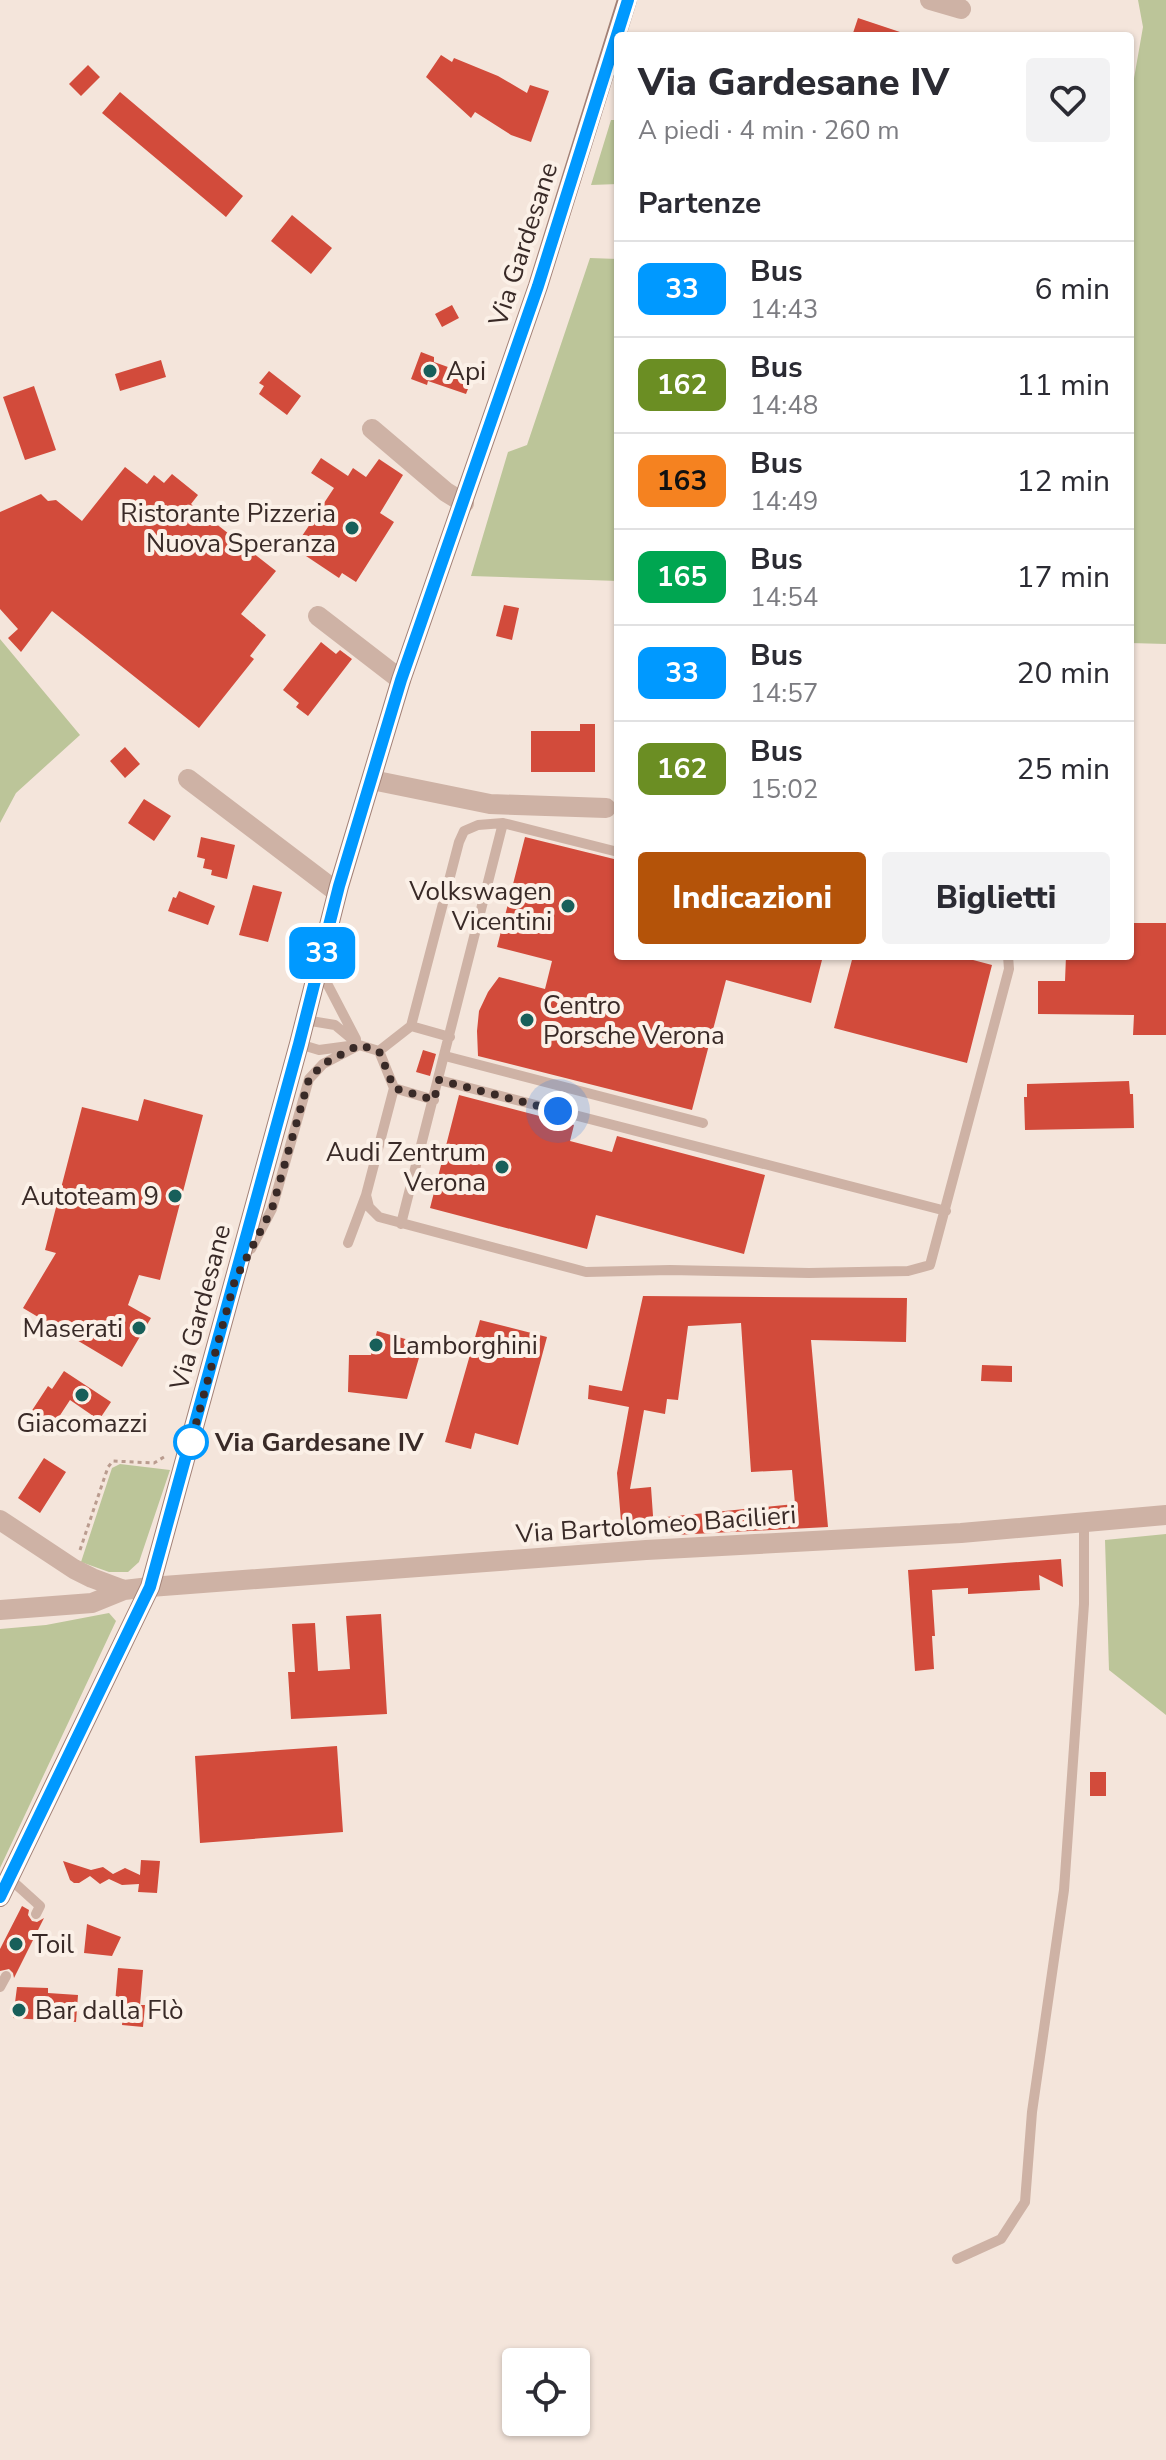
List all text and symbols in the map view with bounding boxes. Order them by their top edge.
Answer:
text: Via Gardesane IV [638,57,949,108]
button: heart [1026,58,1110,142]
text: A piedi · 4 min · 260 m [638,113,900,148]
street label: Via Gardesane [480,158,566,331]
text: Partenze [638,183,761,224]
text: Bus [750,251,803,292]
text: 6 min [1035,269,1110,310]
text: 33 [665,270,699,308]
text: 14:43 [750,292,818,327]
text: Bus [750,347,803,388]
place label: Api [446,354,486,389]
marker: Api [421,362,439,380]
text: 11 min [1017,365,1110,406]
text: 162 [657,366,707,404]
text: 14:48 [750,388,818,423]
text: Bus [750,443,803,484]
text: 12 min [1017,461,1110,502]
text: 163 [657,462,707,500]
text: 14:49 [750,484,818,519]
place label: Ristorante Pizzeria Nuova Speranza [120,496,336,561]
marker: Ristorante Pizzeria Nuova Speranza [343,519,361,537]
text: Bus [750,539,803,580]
text: 17 min [1017,557,1110,598]
text: 165 [657,558,707,596]
text: 14:54 [750,580,818,615]
text: Bus [750,635,803,676]
text: 20 min [1017,653,1110,694]
text: 33 [665,654,699,692]
text: 14:57 [750,676,818,711]
text: Bus [750,731,803,772]
text: 25 min [1017,749,1110,790]
text: 162 [657,750,707,788]
text: 15:02 [750,772,818,807]
button: Indicazioni [638,852,866,944]
button: Biglietti [882,852,1110,944]
place label: Volkswagen Vicentini [408,874,552,939]
marker: Volkswagen Vicentini [559,897,577,915]
line badge: 33 [286,927,358,979]
text: 33 [305,934,339,972]
place label: Centro Porsche Verona [543,988,725,1053]
marker: Centro Porsche Verona [518,1011,536,1029]
your location [538,1091,578,1131]
place label: Audi Zentrum Verona [326,1135,486,1200]
marker: Audi Zentrum Verona [493,1158,511,1176]
place label: Autoteam 9 [21,1179,159,1214]
marker: Autoteam 9 [166,1187,184,1205]
street label: Via Gardesane [161,1220,239,1395]
place label: Maserati [23,1311,123,1346]
marker: Maserati [130,1319,148,1337]
place label: Lamborghini [392,1328,538,1363]
marker: Lamborghini [367,1336,385,1354]
marker: Giacomazzi [73,1386,91,1404]
place label: Giacomazzi [16,1406,148,1441]
marker: Via Gardesane IV [174,1425,208,1459]
place label: Via Gardesane IV [214,1425,424,1460]
street label: Via Bartolomeo Bacilieri [514,1497,797,1552]
place label: Toil [32,1927,74,1962]
marker: Toil [7,1935,25,1953]
place label: Bar dalla Flò [35,1993,183,2028]
marker: Bar dalla Flò [10,2001,28,2019]
map controls [502,2348,590,2436]
button: locate [502,2348,590,2436]

